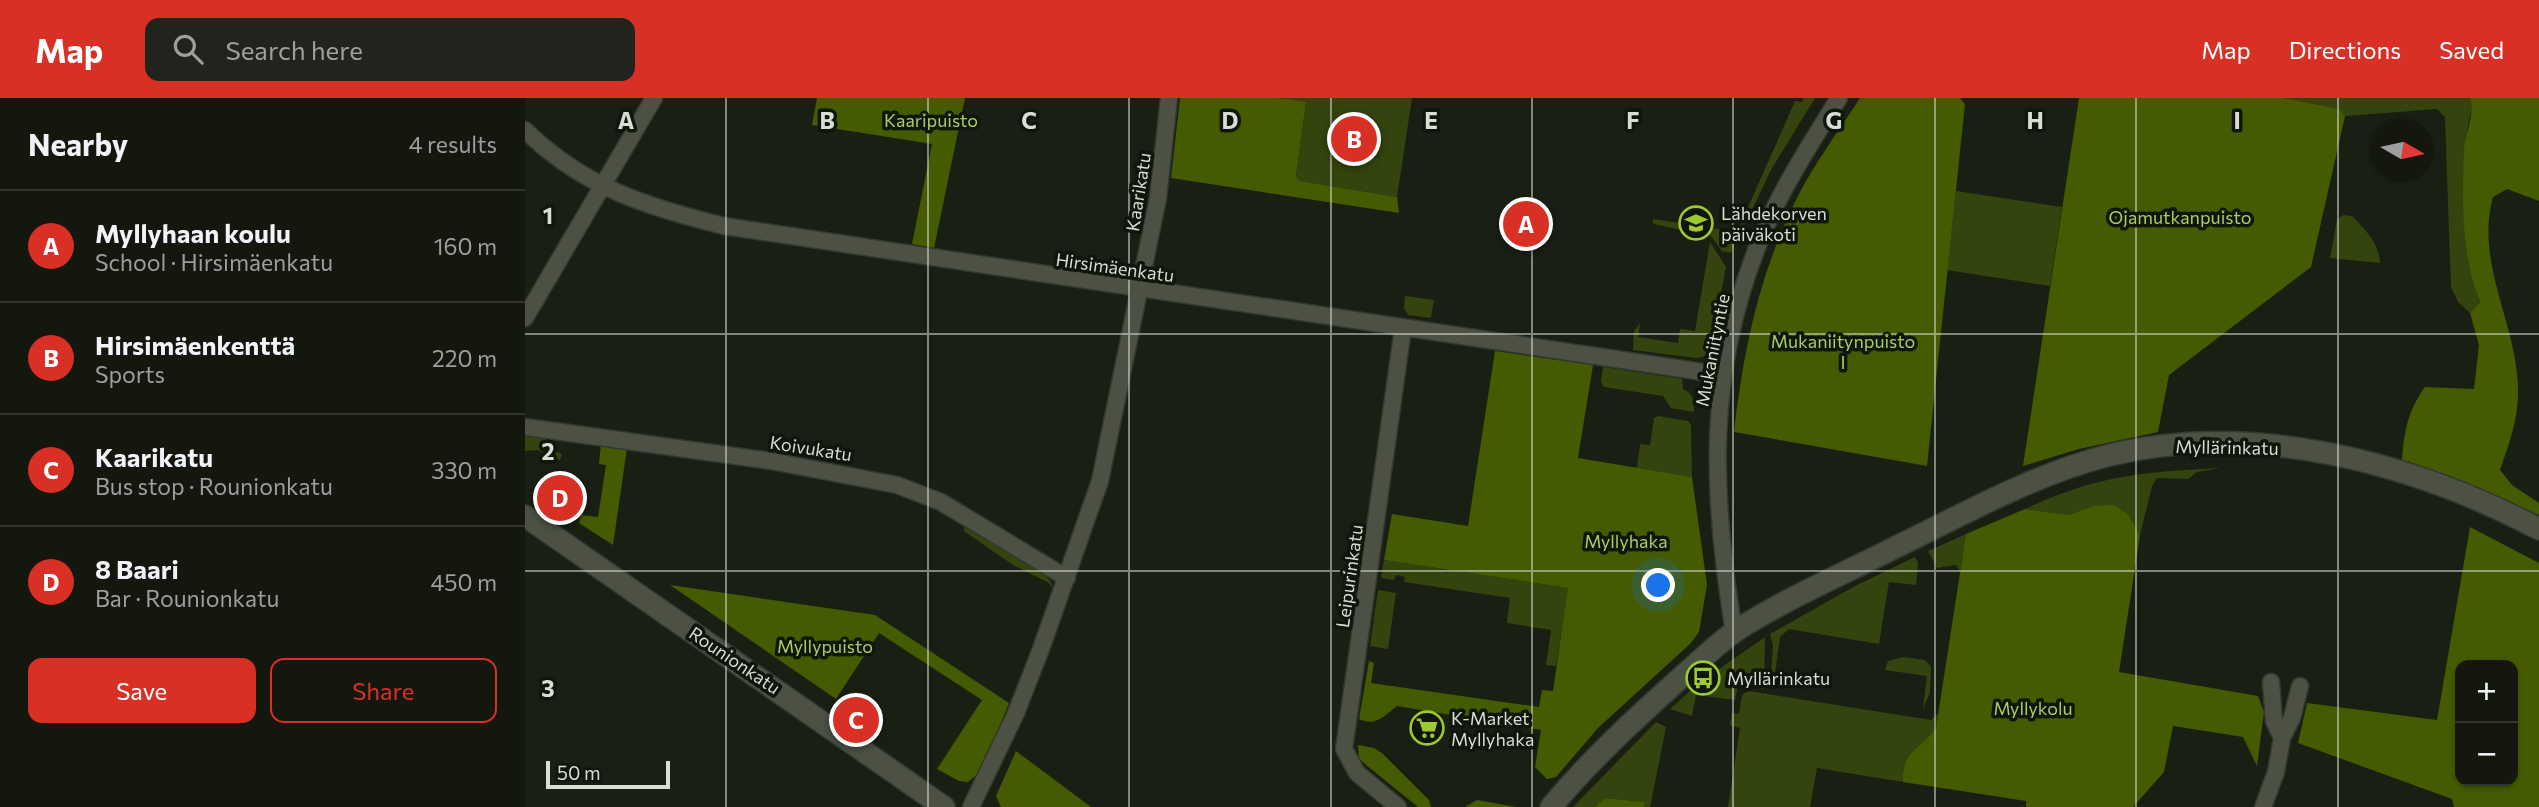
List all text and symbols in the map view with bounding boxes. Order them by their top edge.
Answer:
search box [145,18,635,81]
text: Map [35,29,103,70]
icon: search [169,30,207,68]
text: Search here [225,34,363,65]
text: Map [2201,35,2251,64]
text: Directions [2289,35,2401,64]
text: Saved [2439,35,2504,64]
text: A [618,106,635,134]
text: B [819,106,835,134]
text: C [1021,106,1037,134]
text: D [1222,106,1239,134]
text: E [1424,106,1438,134]
text: F [1626,106,1640,134]
text: G [1826,106,1842,134]
text: H [2026,106,2044,134]
text: I [2233,106,2241,134]
park label: Kaaripuisto [884,109,978,131]
pin: B [1331,113,1377,165]
north arrow [2371,119,2434,182]
text: Nearby [28,125,128,162]
text: 4 results [409,130,497,158]
street label: Kaarikatu [1121,151,1155,233]
pin: A [1503,198,1549,250]
text: 1 [543,201,553,229]
place label: Lähdekorven päiväkoti [1721,202,1827,245]
school or university icon: Lähdekorven päiväkoti [1677,204,1715,242]
park label: Ojamutkanpuisto [2109,206,2251,228]
text: Myllyhaan koulu [95,217,291,248]
text: A [43,232,59,260]
text: 160 m [434,232,497,260]
text: School · Hirsimäenkatu [95,248,333,276]
street label: Hirsimäenkatu [1054,248,1176,286]
street label: Mukaniityntie [1690,292,1734,408]
text: Hirsimäenkenttä [95,329,295,360]
park label: Mukaniitynpuisto I [1771,330,1915,373]
text: B [43,344,59,372]
text: 220 m [432,344,497,372]
text: Sports [95,360,165,388]
street label: Koivukatu [768,431,854,465]
street label: Myllärinkatu [2175,435,2279,459]
text: 2 [541,437,555,465]
text: Kaarikatu [95,441,213,472]
text: C [43,456,59,484]
text: 330 m [431,456,497,484]
text: Bus stop · Rounionkatu [95,472,333,500]
pin: D [537,472,583,524]
street label: Leipurinkatu [1331,523,1367,629]
park label: Myllyhaka [1584,530,1668,552]
text: 8 Baari [95,553,179,584]
text: D [43,568,59,596]
text: 450 m [431,568,497,596]
your location [1641,568,1675,602]
text: Bar · Rounionkatu [95,584,279,612]
street label: Rounionkatu [685,622,785,698]
park label: Myllypuisto [777,635,873,657]
button: Save [28,658,256,723]
button: Share [270,658,497,723]
bus stop icon: Myllärinkatu [1684,659,1722,697]
map controls [2455,660,2518,786]
button: + [2455,660,2518,723]
place label: Myllärinkatu [1727,667,1830,689]
text: 3 [541,674,555,702]
pin: C [833,694,879,746]
park label: Myllykolu [1993,697,2073,719]
place label: K-Market Myllyhaka [1451,707,1534,750]
supermarket icon: K-Market Myllyhaka [1408,709,1446,747]
button: − [2455,723,2518,786]
scale bar [546,758,670,790]
text: 50 m [557,761,601,784]

